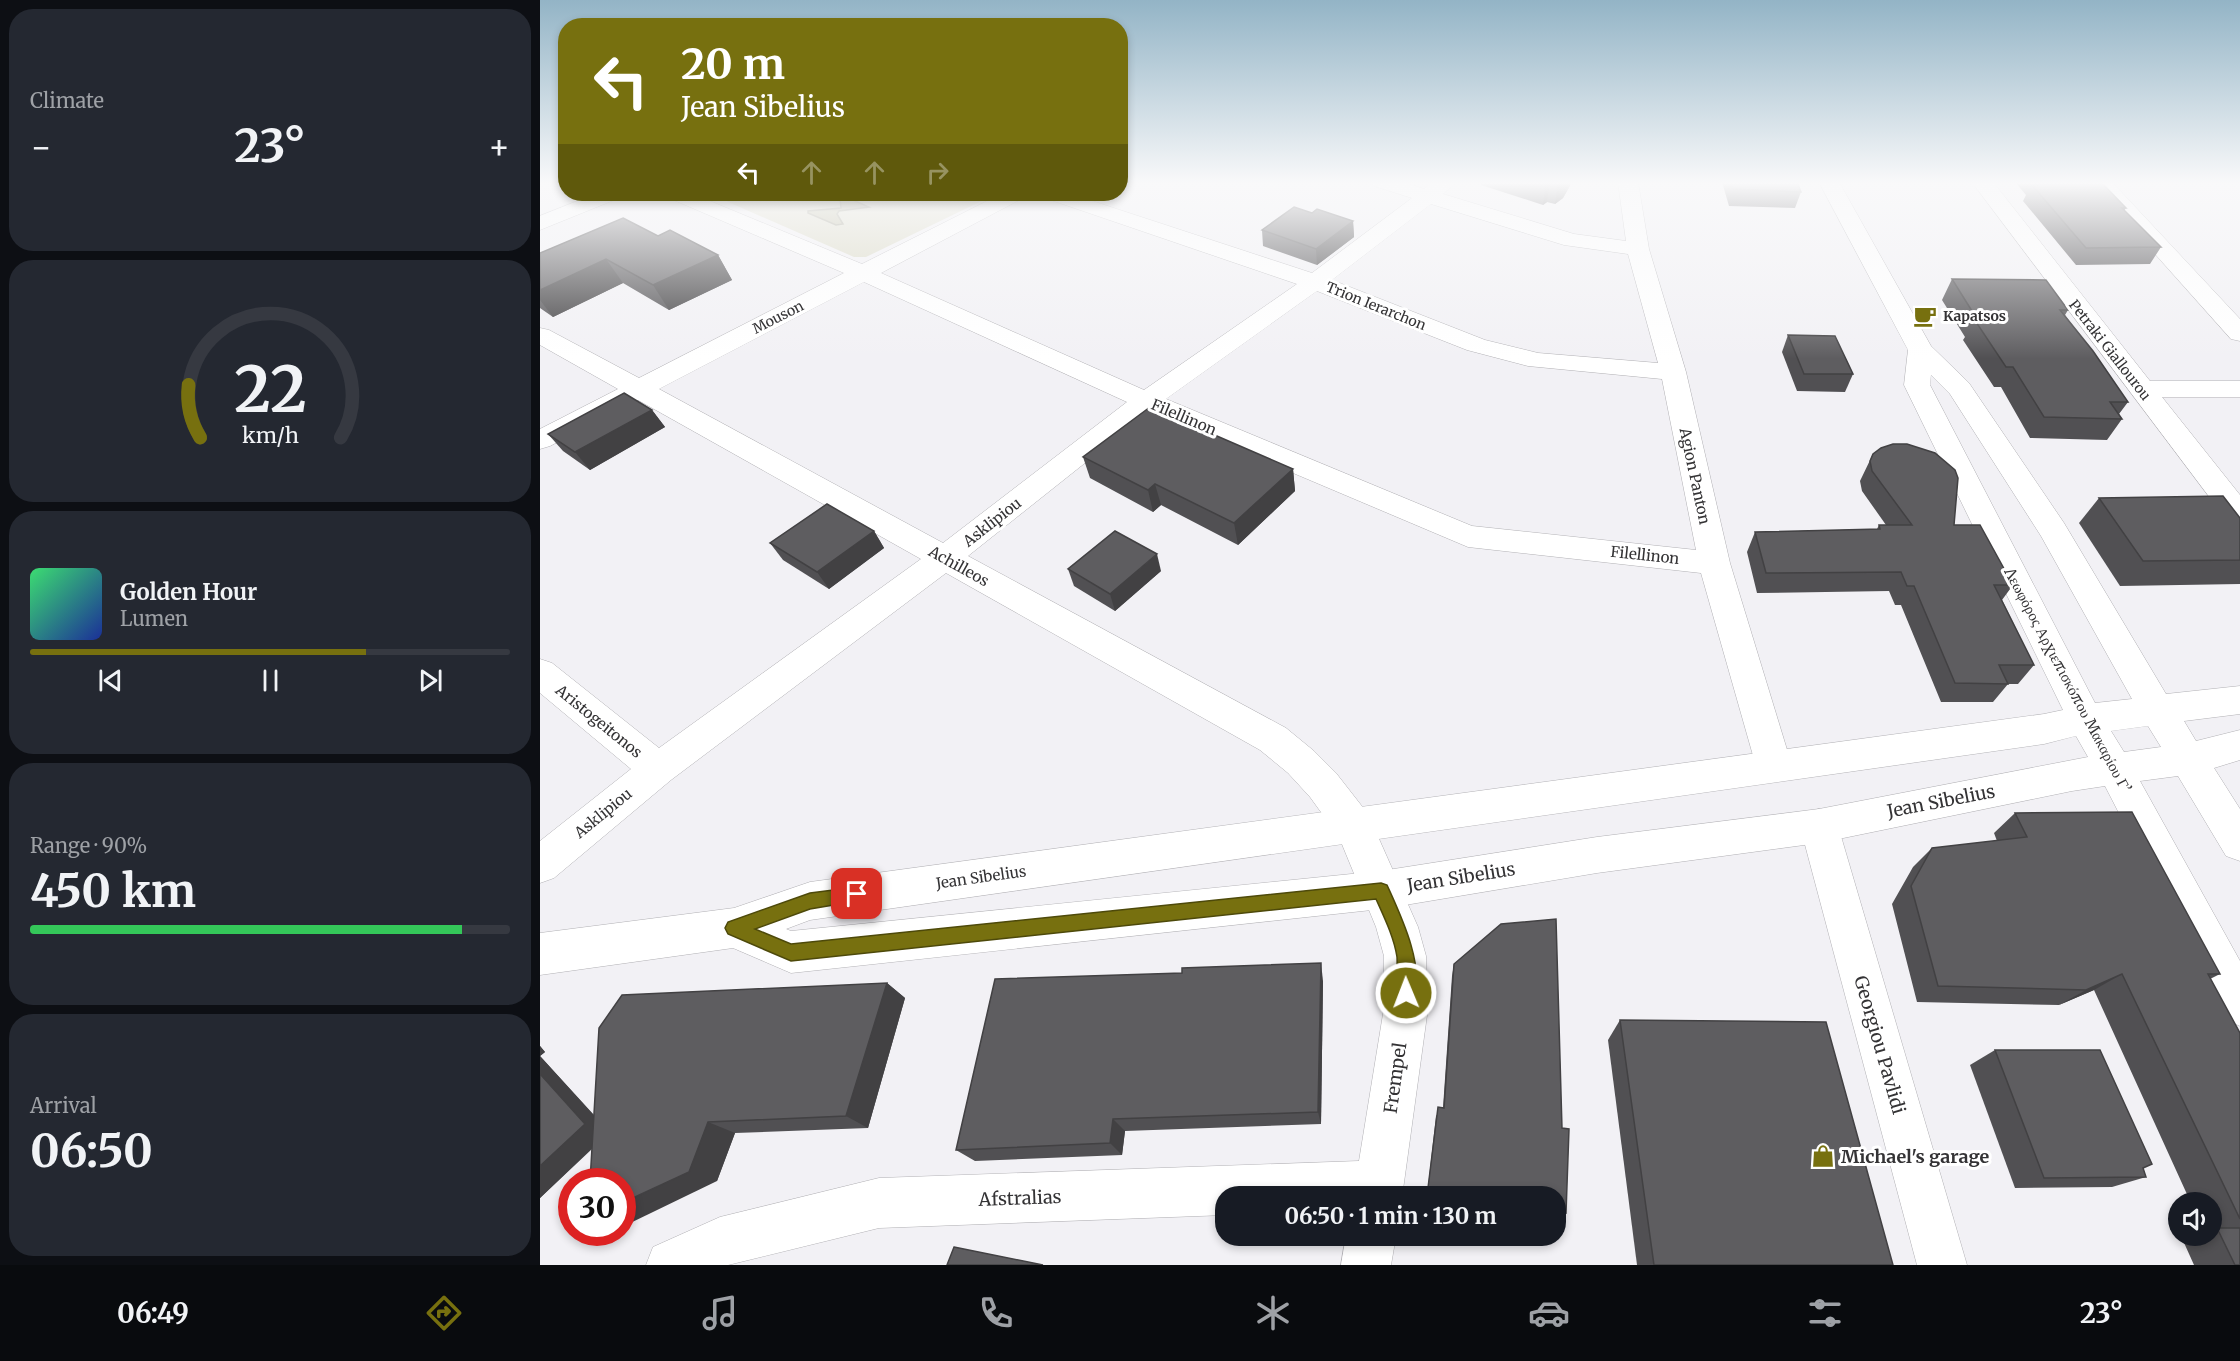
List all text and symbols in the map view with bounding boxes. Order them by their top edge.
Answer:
text: 20 m [681,38,785,90]
icon: left [582,42,660,120]
text: Climate [30,88,104,113]
text: Jean Sibelius [681,90,845,124]
text: 23° [234,118,306,174]
text: − [30,127,52,168]
text: + [488,127,510,168]
icon: left [732,156,765,189]
icon: ahead [795,156,828,189]
icon: ahead [858,156,891,189]
icon: right [921,156,954,189]
street label: Trion Ierarchon [1323,278,1429,334]
street label: Petraki Giallourou [2065,296,2155,404]
street label: Mouson [749,297,807,337]
cafe icon: Kapatsos [1912,303,1938,329]
place label: Kapatsos [1943,307,2006,325]
text: 22 [234,351,306,429]
street label: Filellinon [1149,395,1220,439]
text: km/h [242,423,298,450]
street label: Agion Panton [1675,425,1715,526]
street label: Asklipiou [958,493,1025,551]
street label: Achilleos [925,541,992,590]
street label: Filellinon [1610,542,1680,568]
street label: Λεωφόρος Αρχιεπισκόπου Μακαρίου Γ’ [2000,564,2135,796]
text: Golden Hour [120,578,257,606]
text: Lumen [120,606,188,631]
icon: previous [94,664,127,697]
icon: pause [254,664,287,697]
icon: next [414,664,447,697]
street label: Aristogeitonos [551,680,646,762]
street label: Jean Sibelius [1884,779,1997,823]
street label: Asklipiou [570,784,636,843]
text: Range · 90% [30,833,147,858]
street label: Jean Sibelius [1404,857,1517,897]
street label: Jean Sibelius [934,861,1027,893]
text: 450 km [30,863,196,919]
pin [831,868,882,919]
icon: arrive [840,877,873,910]
position arrow [1374,961,1438,1025]
street label: Georgiou Pavlidi [1849,973,1911,1117]
street label: Frempel [1379,1041,1411,1115]
text: Arrival [30,1093,97,1118]
text: 06:50 [30,1123,153,1179]
shop icon: Michael's garage [1810,1143,1836,1169]
place label: Michael's garage [1841,1145,1990,1168]
speed limit sign: 30 [558,1168,636,1246]
street label: Afstralias [977,1185,1062,1211]
map controls [2168,1192,2222,1246]
button: sound [2168,1192,2222,1246]
text: 06:50 · 1 min · 130 m [1284,1202,1497,1230]
icon: directions [423,1292,465,1334]
icon: music [699,1292,741,1334]
icon: phone [975,1292,1017,1334]
icon: climate [1252,1292,1294,1334]
icon: car [1528,1292,1570,1334]
icon: filters [1804,1292,1846,1334]
text: 06:49 [117,1296,189,1330]
text: 23° [2080,1296,2123,1330]

